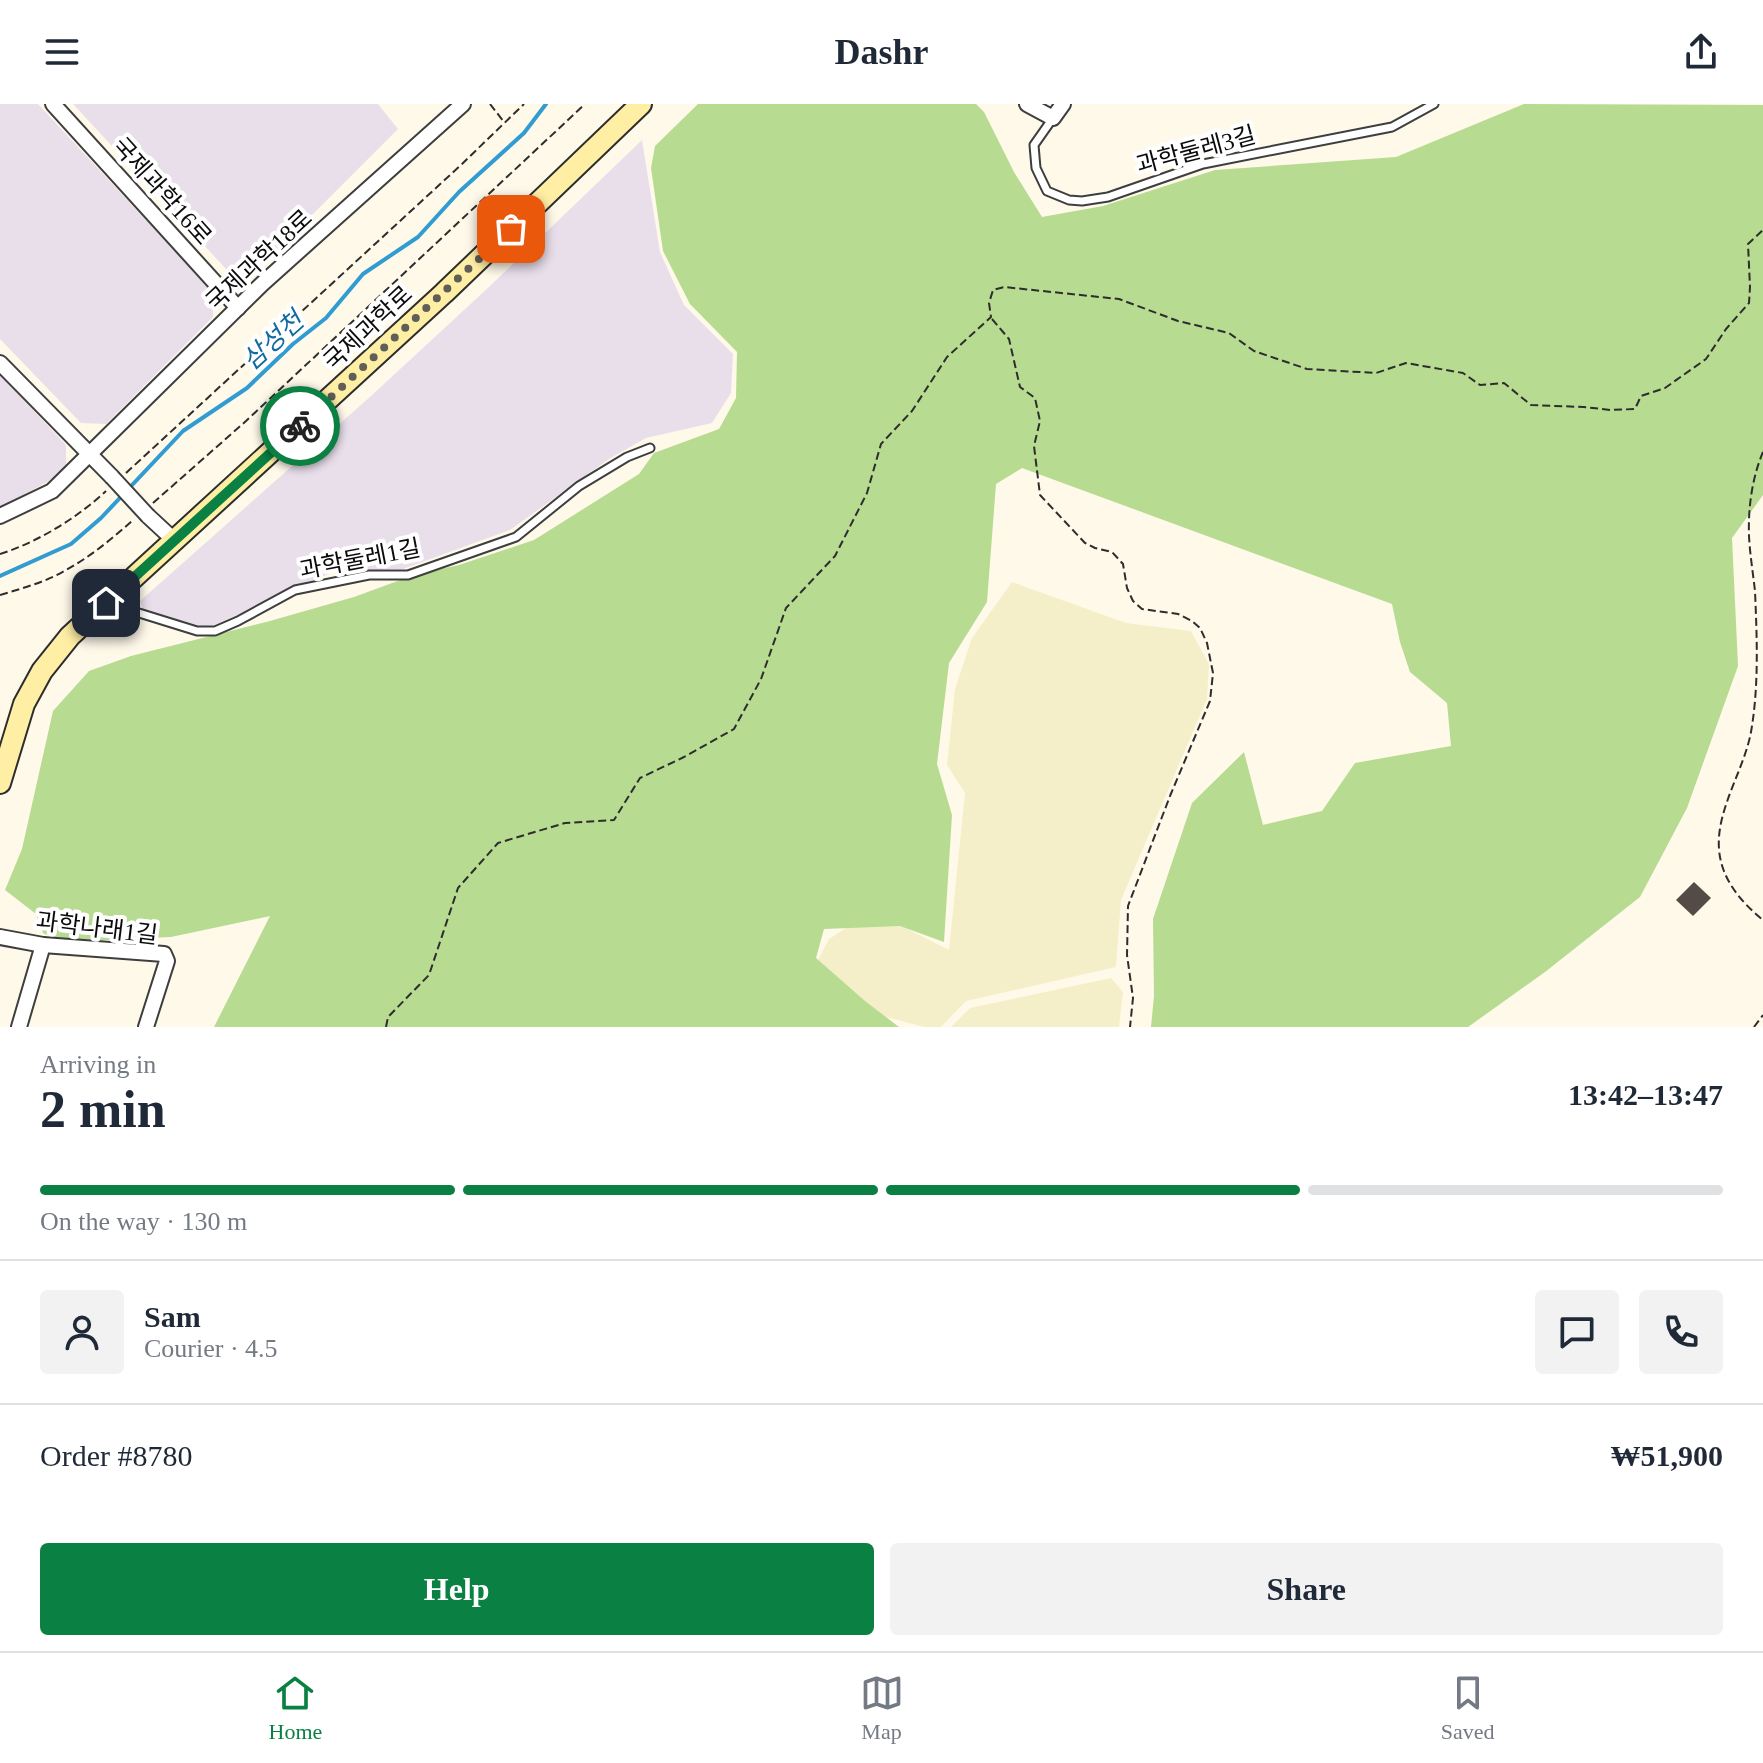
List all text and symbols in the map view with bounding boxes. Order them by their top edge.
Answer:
icon: menu [40,30,84,74]
icon: share [1679,30,1723,74]
text: Dashr [834,32,929,72]
street label: 과학둘레3길 [1134,122,1258,178]
street label: 국제과학16로 [107,132,217,250]
pin [477,195,545,263]
street label: 국제과학18로 [201,205,317,315]
icon: bag [489,207,533,251]
street label: 국제과학로 [319,281,417,375]
water label: 삼성천 [237,304,312,376]
courier [260,386,340,466]
icon: bike [278,404,322,448]
street label: 과학둘레1길 [297,535,423,583]
pin [72,569,140,637]
icon: home [84,581,128,625]
street label: 과학나래1길 [35,908,159,948]
text: Arriving in [40,1050,156,1079]
text: 13:42–13:47 [1568,1078,1723,1111]
text: 2 min [40,1081,166,1138]
text: On the way · 130 m [40,1207,247,1236]
button: person [40,1290,124,1374]
button: chat [1535,1290,1619,1374]
button: phone [1639,1290,1723,1374]
text: Sam [144,1300,201,1333]
text: Courier · 4.5 [144,1334,278,1363]
text: Order #8780 [40,1439,192,1472]
text: ₩51,900 [1611,1439,1723,1472]
button: Help [40,1543,874,1635]
button: Share [890,1543,1723,1635]
tab: Home [269,1671,322,1745]
tab: Map [860,1671,904,1745]
tab: Saved [1441,1671,1494,1745]

